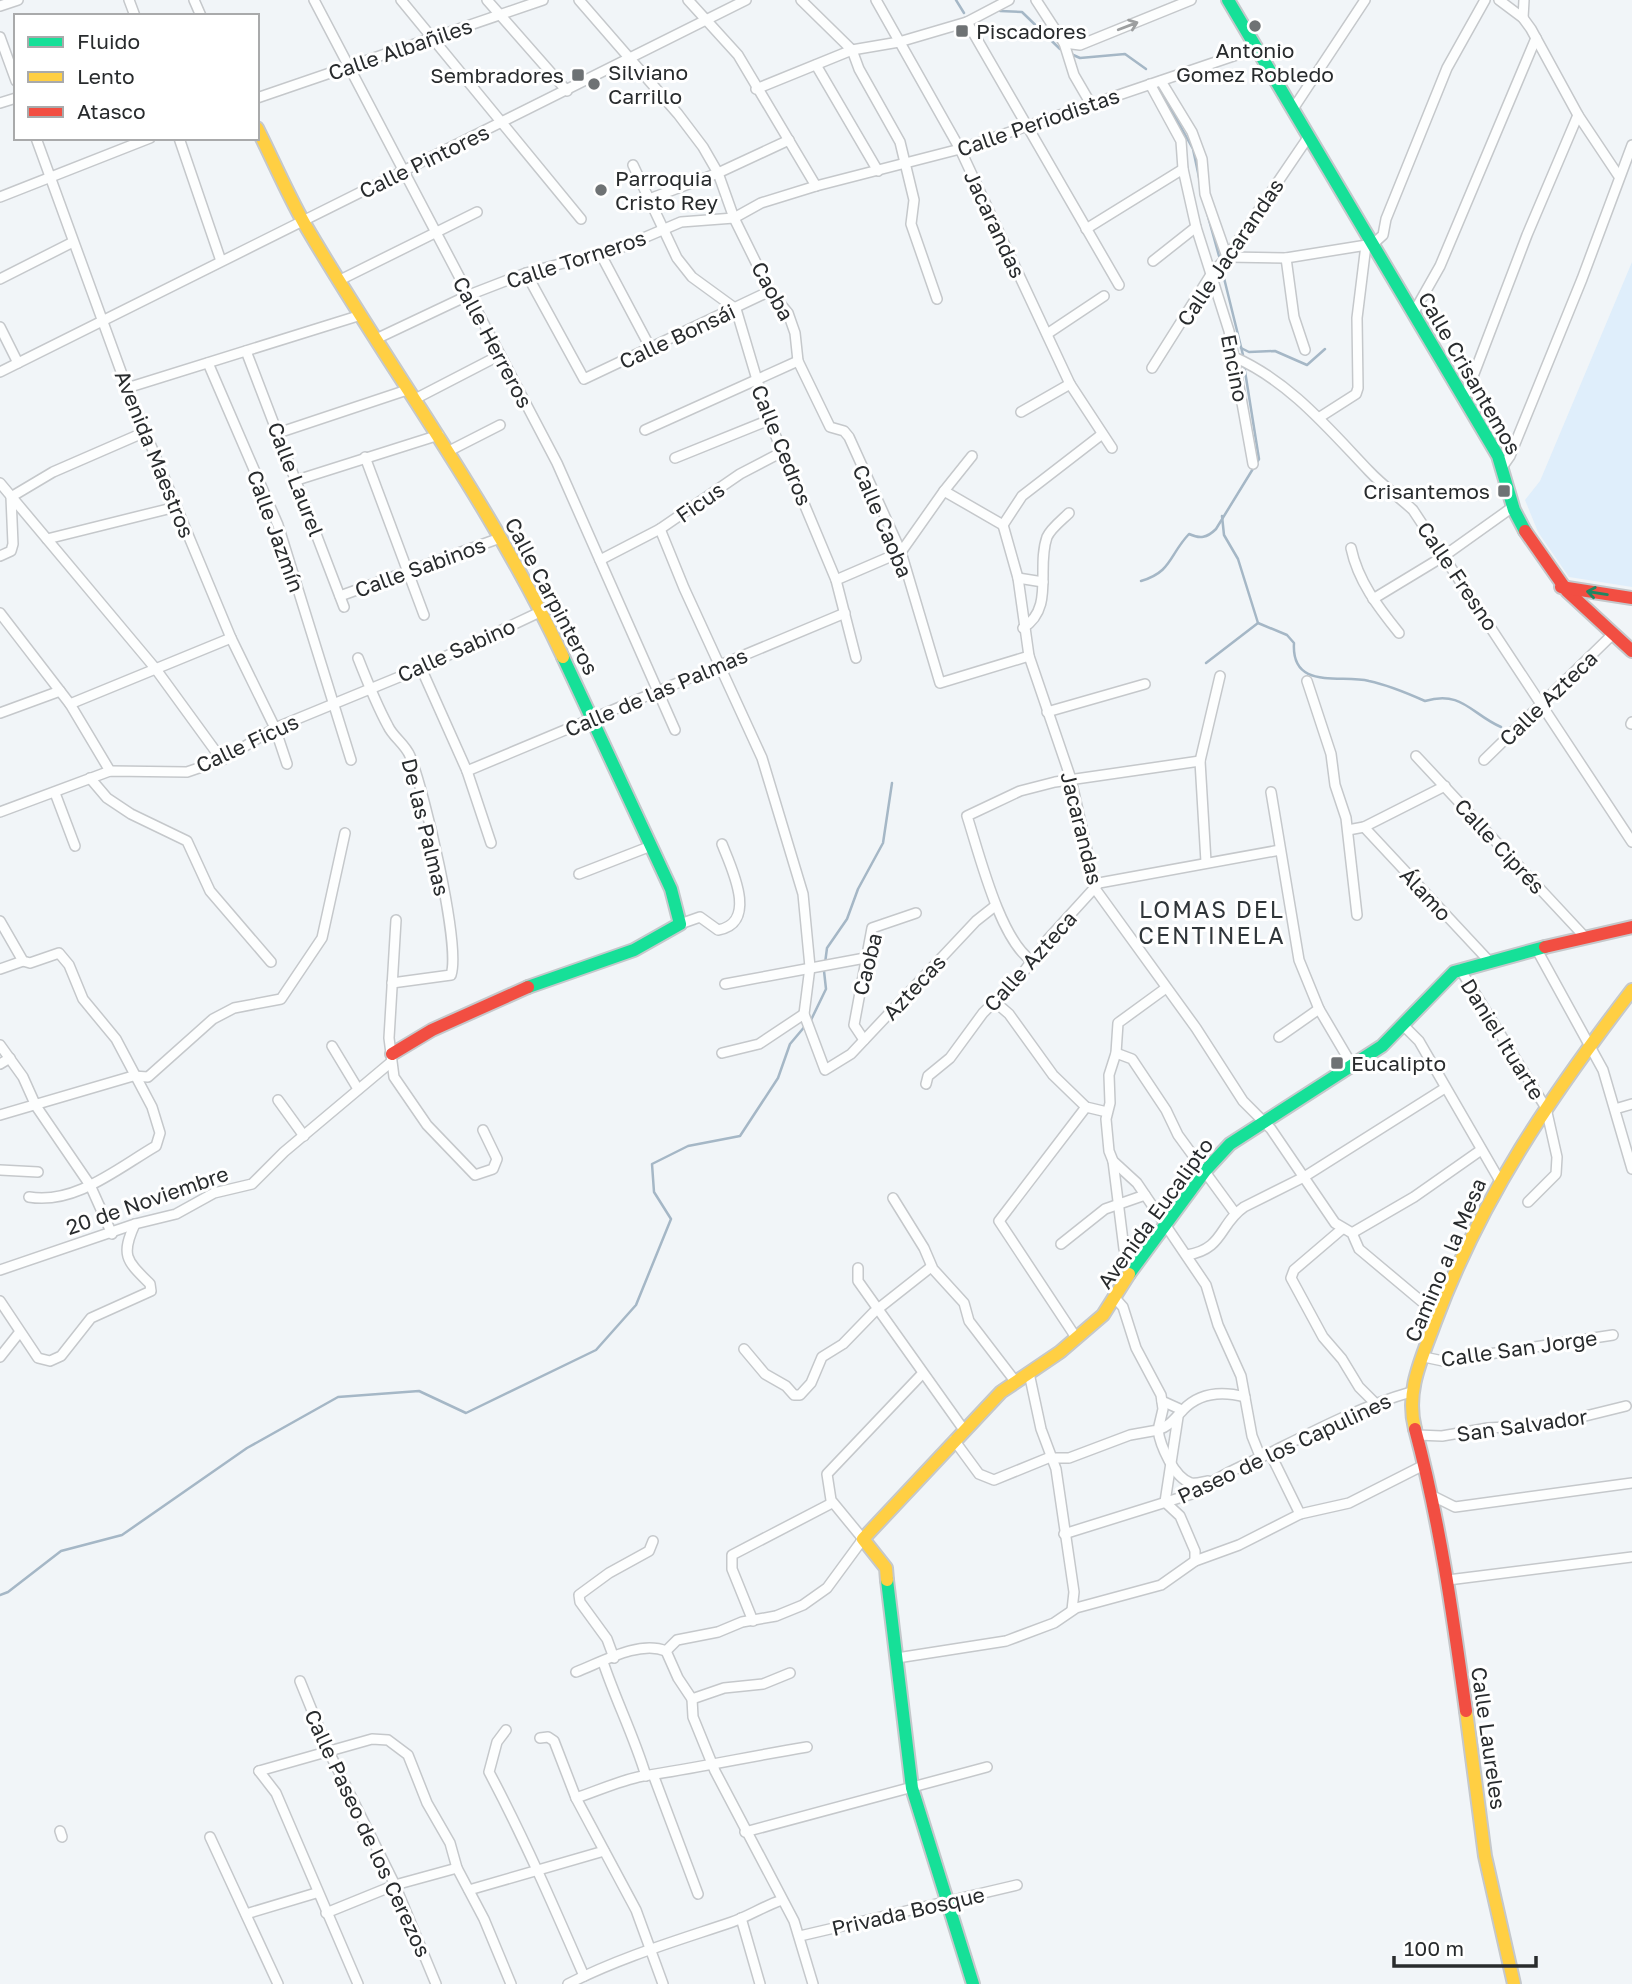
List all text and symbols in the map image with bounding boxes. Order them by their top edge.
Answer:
street label: Calle Albañiles [325,12,475,86]
legend [14,14,259,140]
place label: Piscadores [976,18,1087,44]
marker: Antonio Gomez Robledo [1247,18,1263,34]
one-way arrow [1117,19,1139,32]
marker: Piscadores [954,23,970,39]
text: Fluido [77,28,140,54]
place label: Antonio Gomez Robledo [1176,37,1334,87]
place label: Silviano Carrillo [608,59,688,109]
place label: Sembradores [430,62,564,88]
text: Lento [77,63,135,89]
marker: Sembradores [570,67,586,83]
marker: Silviano Carrillo [586,76,602,92]
street label: Calle Periodistas [953,82,1123,162]
text: Atasco [77,98,146,124]
street label: Calle Pintores [355,118,493,204]
place label: Parroquia Cristo Rey [615,165,718,215]
street label: Jacarandas [959,166,1031,282]
street label: Calle Jacarandas [1171,173,1289,331]
marker: Parroquia Cristo Rey [593,182,609,198]
street label: Calle Torneros [503,224,649,294]
street label: Caoba [746,257,800,325]
street label: Calle Herreros [447,272,539,412]
street label: Calle Crisantemos [1413,287,1527,459]
street label: Calle Bonsái [615,298,739,374]
street label: Encino [1216,332,1254,404]
street label: Avenida Maestros [110,366,200,542]
street label: Calle Cedros [746,381,818,509]
street label: Calle Laurel [262,418,330,540]
street label: Calle Caoba [848,461,918,581]
street label: Calle Jazmín [242,466,310,596]
street label: Ficus [671,476,729,528]
place label: Crisantemos [1363,478,1490,504]
marker: Crisantemos [1496,483,1512,499]
street label: Calle Carpinteros [500,513,604,679]
street label: Calle Fresno [1412,516,1504,636]
street label: Calle Sabinos [351,531,489,603]
one-way arrow [1586,586,1608,599]
street label: Calle Sabino [393,612,519,688]
street label: Calle de las Palmas [561,642,751,742]
street label: Calle Azteca [1494,645,1602,751]
street label: Calle Ficus [192,708,302,778]
street label: De las Palmas [396,756,456,898]
street label: Jacarandas [1055,769,1109,887]
street label: Calle Ciprés [1449,793,1551,899]
street label: Álamo [1395,862,1457,926]
district label: LOMAS DEL CENTINELA [1138,895,1286,949]
street label: Calle Azteca [978,905,1082,1017]
street label: Caoba [847,930,887,998]
street label: Aztecas [877,949,951,1025]
street label: Daniel Ituarte [1455,974,1551,1104]
place label: Eucalipto [1351,1050,1446,1076]
marker: Eucalipto [1329,1055,1345,1071]
street label: Avenida Eucalipto [1092,1133,1218,1293]
street label: 20 de Noviembre [62,1160,232,1240]
street label: Camino a la Mesa [1399,1174,1491,1346]
street label: Calle San Jorge [1439,1324,1599,1372]
street label: Paseo de los Capulines [1173,1387,1395,1509]
street label: San Salvador [1455,1403,1589,1447]
street label: Calle Laureles [1466,1665,1512,1811]
street label: Calle Paseo de los Cerezos [299,1705,437,1961]
street label: Privada Bosque [829,1881,987,1941]
scale bar [1394,1924,1536,1968]
text: 100 m [1404,1935,1464,1961]

